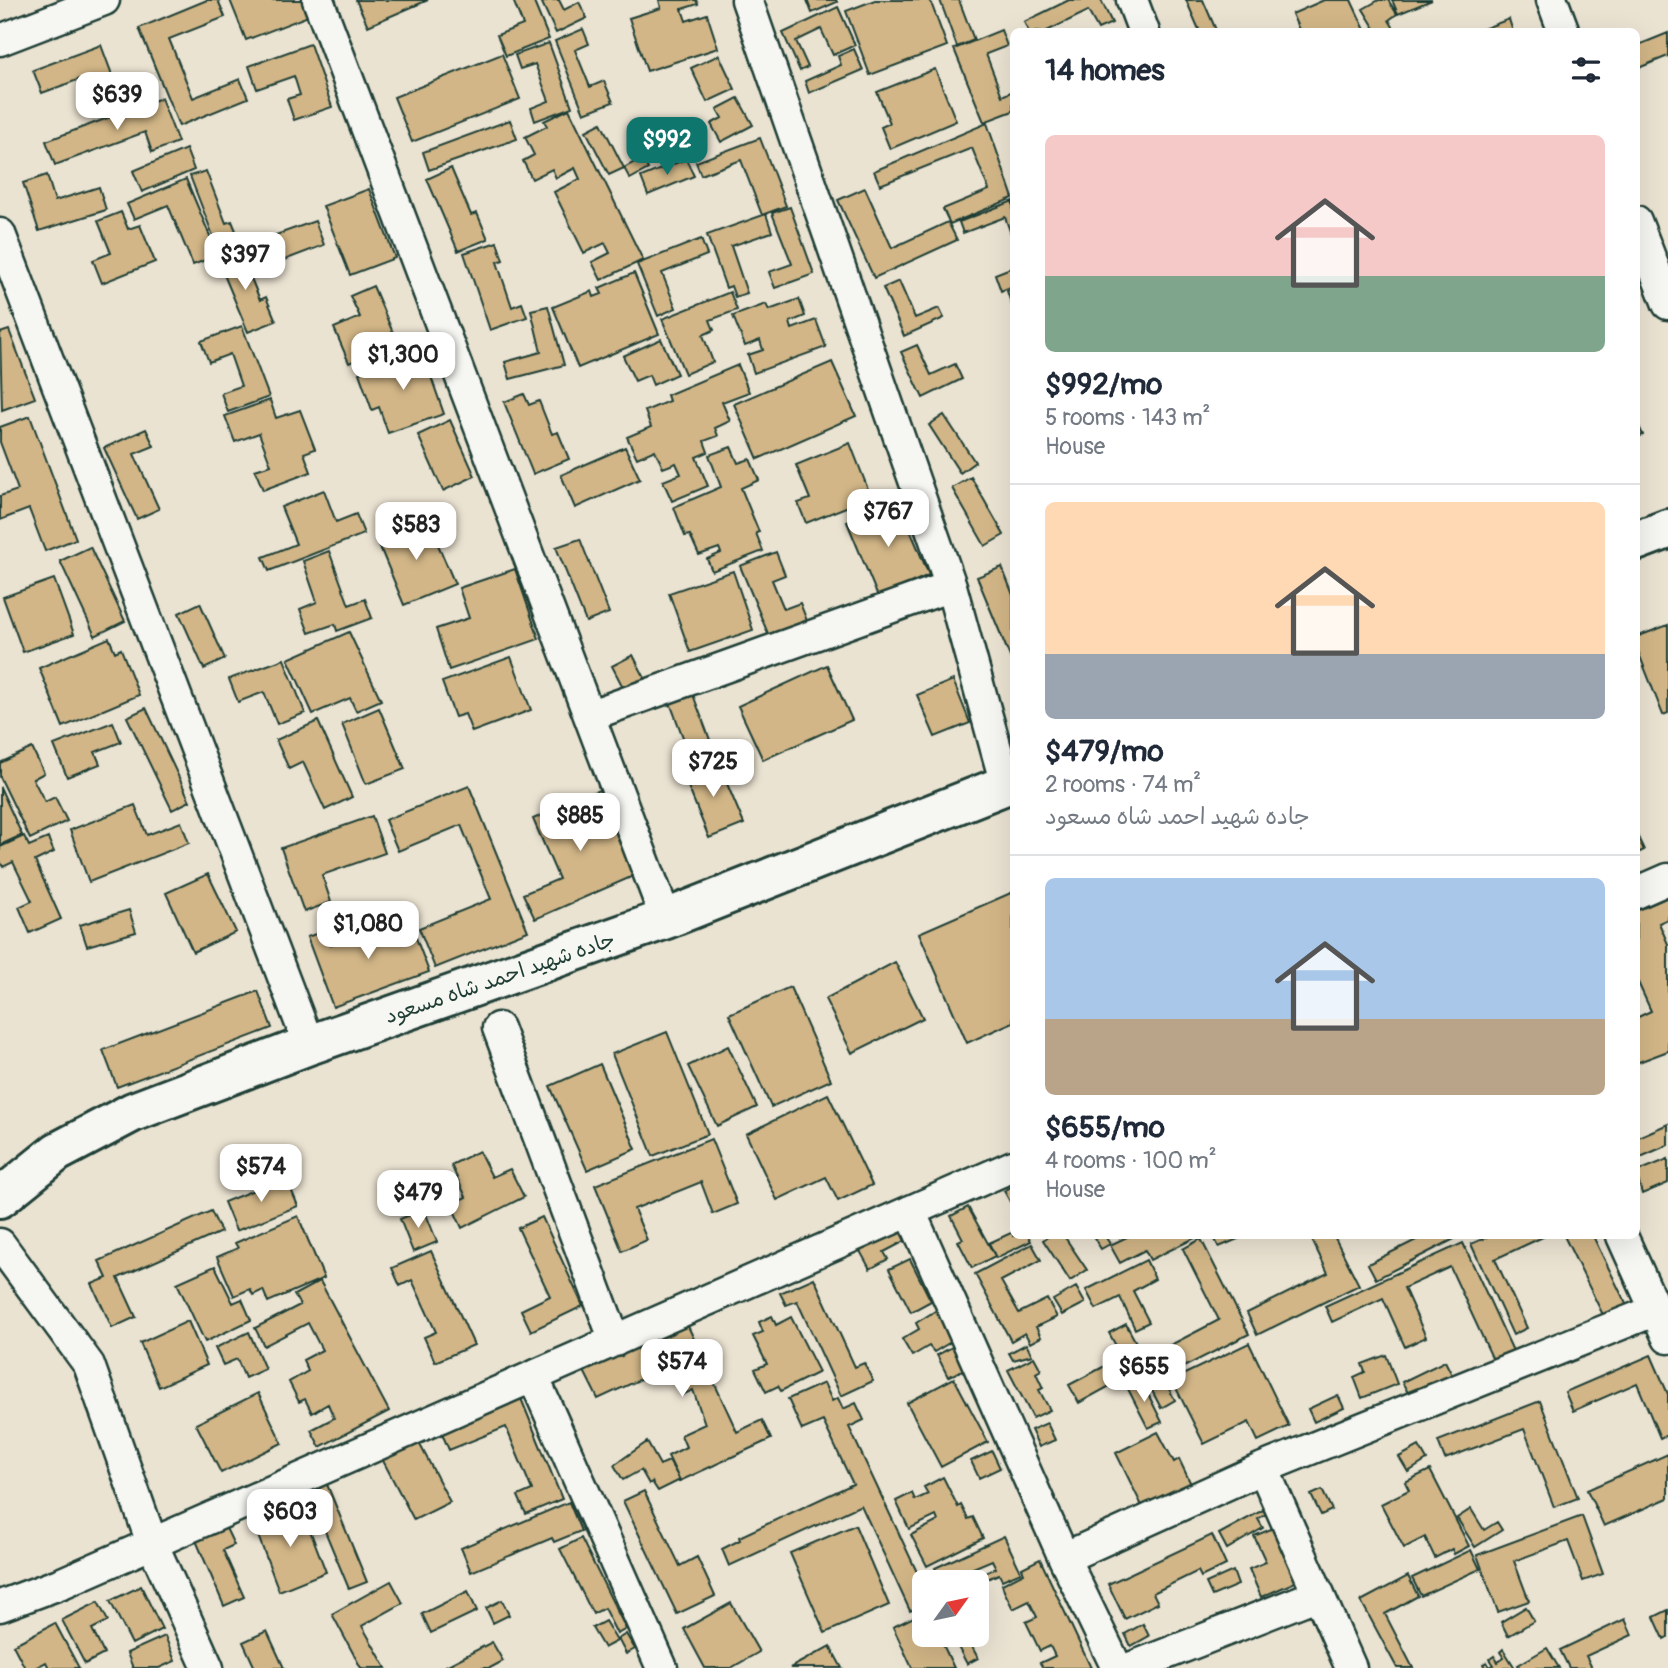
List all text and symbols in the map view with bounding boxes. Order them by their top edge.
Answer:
icon: filters [1567,51,1605,89]
text: 14 homes [1045,52,1165,89]
pin: $639 [76,72,158,132]
text: $639 [92,80,142,109]
pin: $992 [626,118,708,177]
text: $992 [642,125,692,154]
icon: home [1262,180,1388,306]
pin: $397 [204,232,286,292]
text: $397 [220,240,270,269]
pin: $1,300 [346,332,460,392]
text: $1,300 [367,340,439,369]
text: $992/mo [1045,366,1162,403]
text: 5 rooms · 143 m² [1045,403,1210,432]
text: House [1045,432,1105,461]
pin: $767 [847,490,929,549]
text: $767 [863,497,913,526]
pin: $583 [375,503,457,562]
text: $583 [391,510,441,539]
icon: home [1262,548,1388,674]
text: $479/mo [1045,733,1164,770]
pin: $725 [672,740,754,799]
text: $725 [688,747,738,776]
text: 2 rooms · 74 m² [1045,770,1201,799]
pin: $885 [539,794,621,853]
text: $885 [556,801,604,830]
text: جاده شهيد احمد شاه مسعود [1045,802,1310,831]
pin: $1,080 [311,902,425,961]
text: $1,080 [333,909,403,938]
icon: home [1262,923,1388,1049]
street label: جاده شهيد احمد شاه مسعود [381,926,619,1030]
text: $655/mo [1045,1109,1165,1146]
pin: $574 [220,1144,302,1204]
text: 4 rooms · 100 m² [1045,1146,1217,1175]
text: $574 [236,1152,286,1181]
pin: $479 [377,1170,459,1230]
text: House [1045,1175,1105,1204]
text: $479 [393,1178,443,1207]
pin: $574 [641,1340,723,1399]
pin: $655 [1103,1344,1185,1404]
text: $574 [657,1347,707,1376]
text: $655 [1119,1352,1169,1381]
pin: $603 [249,1490,331,1549]
text: $603 [263,1497,317,1526]
north arrow [912,1570,989,1647]
map controls [912,1570,989,1647]

